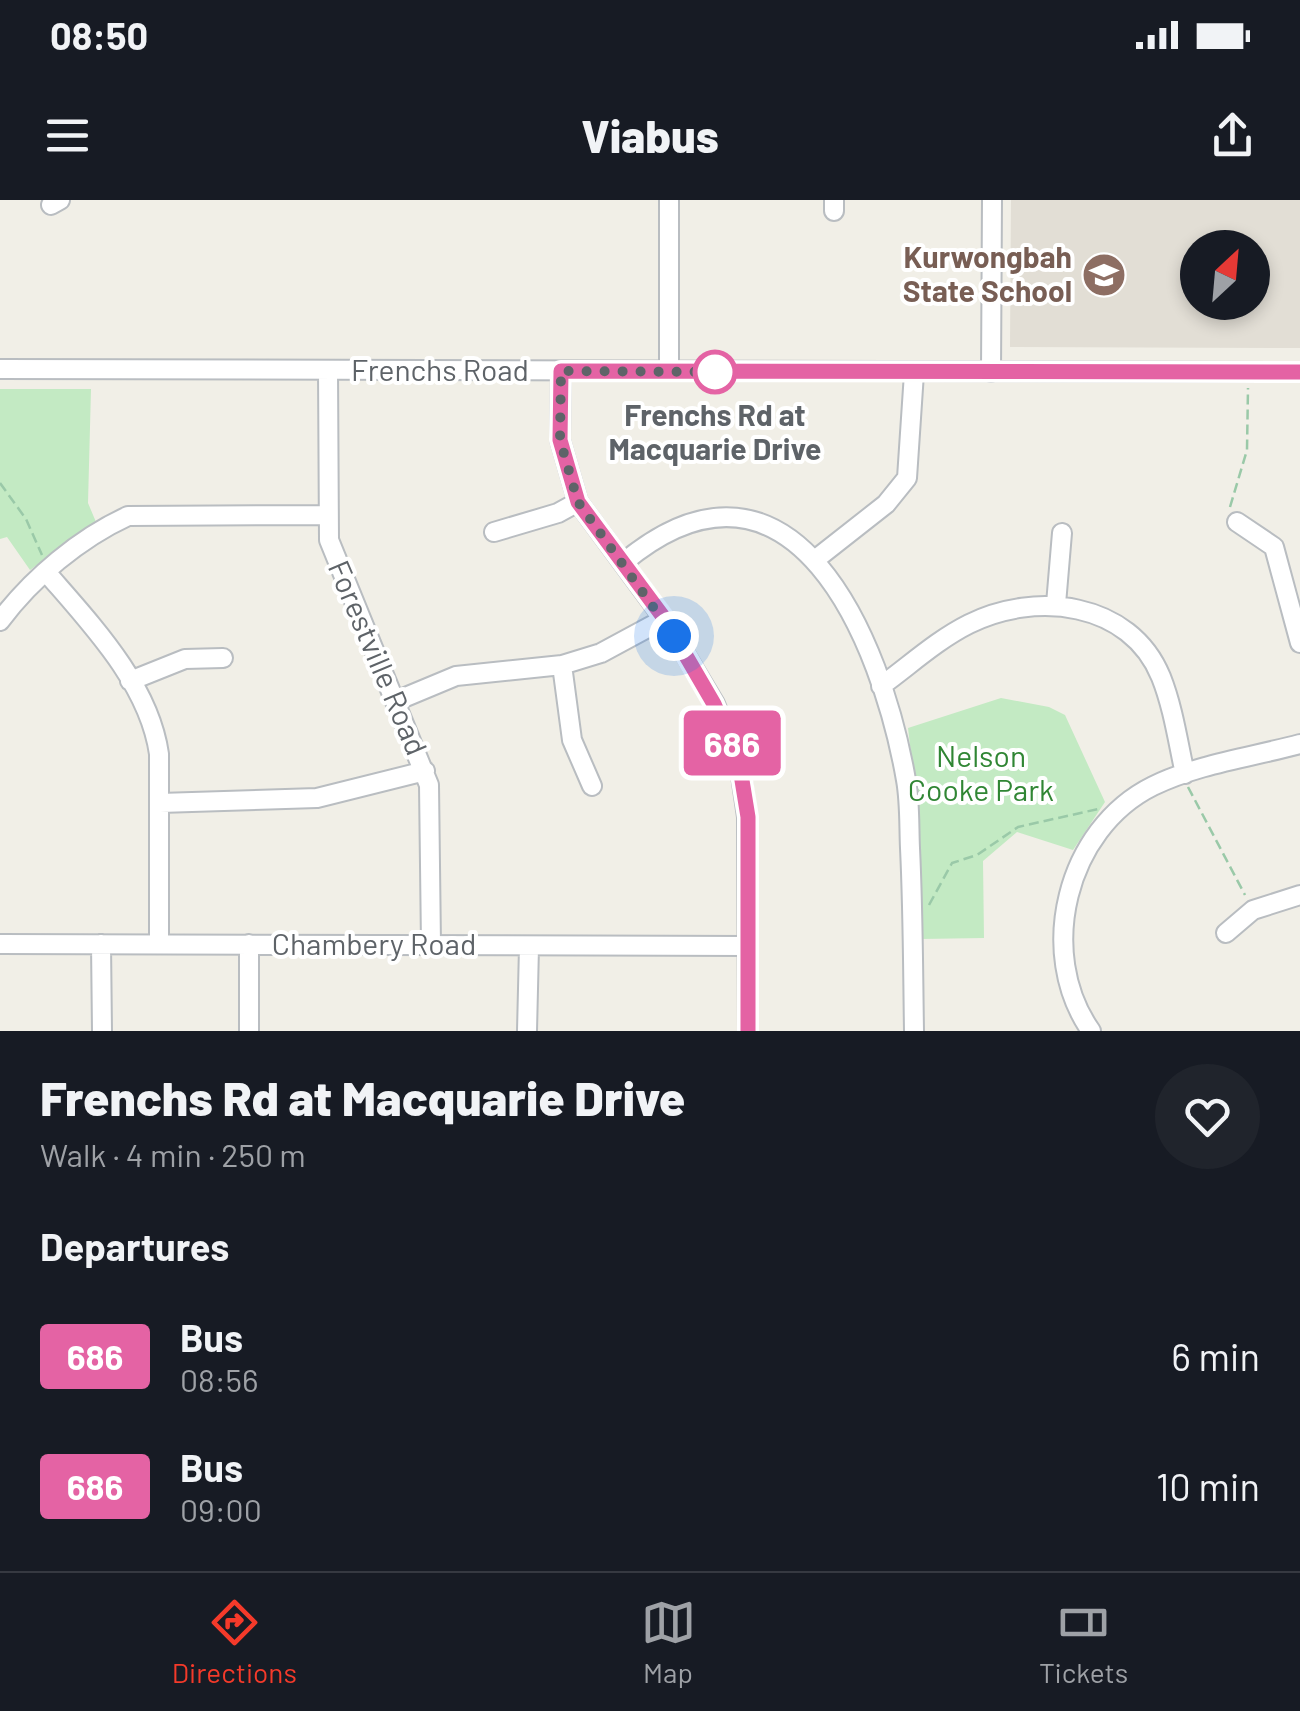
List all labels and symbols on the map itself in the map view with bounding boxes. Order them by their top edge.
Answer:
north arrow [1180,230,1270,320]
place label: Kurwongbah State School [903,238,1072,308]
school or university icon: Kurwongbah State School [1081,252,1127,298]
street label: Frenchs Road [351,351,529,387]
marker: Frenchs Rd at Macquarie Drive [694,351,736,393]
place label: Frenchs Rd at Macquarie Drive [609,396,821,466]
street label: Forestville Road [322,554,436,760]
your location [649,611,699,661]
line badge: 686 [674,710,790,776]
park label: Nelson Cooke Park [908,737,1054,807]
street label: Chambery Road [272,925,476,961]

